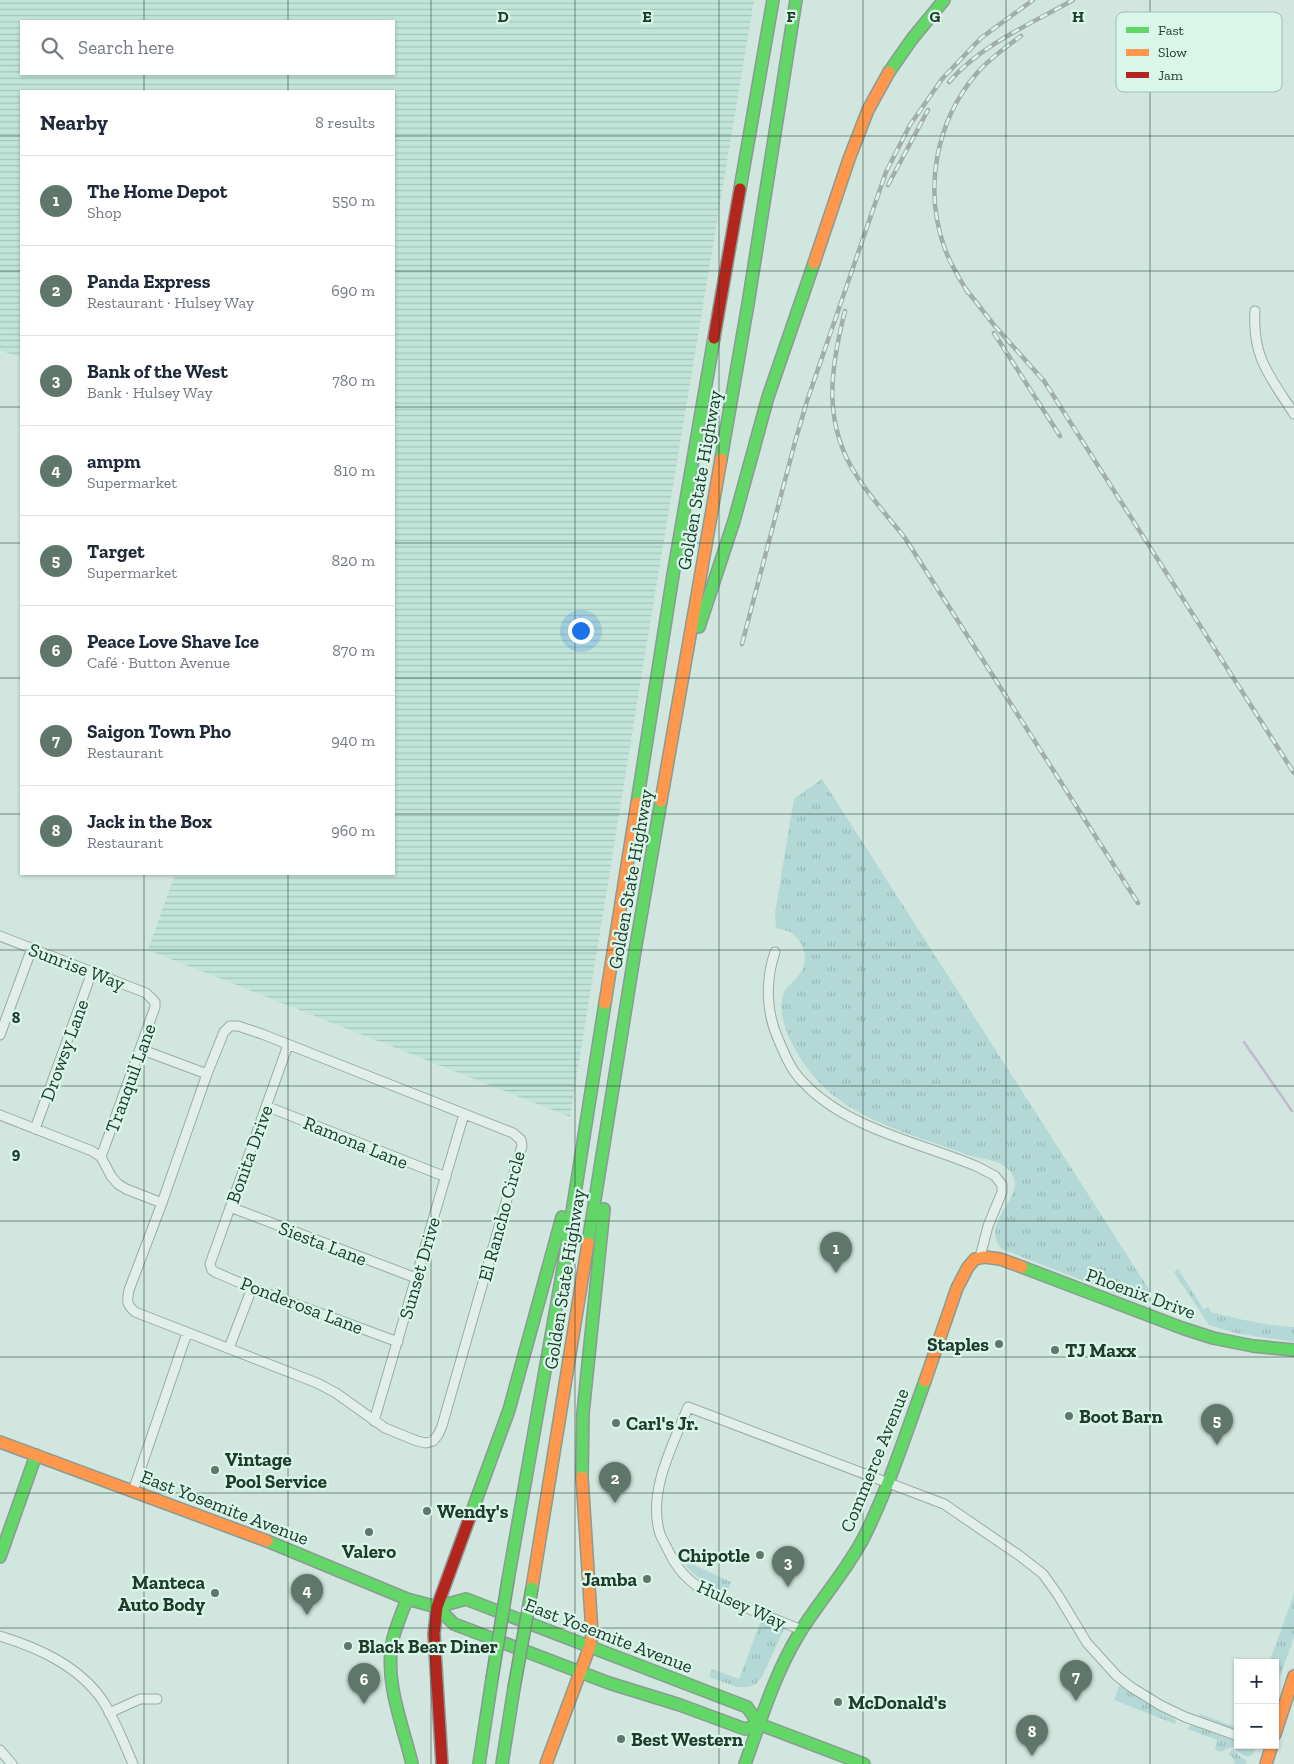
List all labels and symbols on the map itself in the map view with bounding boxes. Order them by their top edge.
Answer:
text: D [497,7,509,26]
text: E [642,7,652,26]
text: F [786,7,796,26]
text: G [930,7,941,26]
text: H [1072,7,1084,26]
legend [1116,12,1282,92]
text: Fast [1158,22,1185,39]
text: Slow [1158,44,1187,61]
text: Jam [1158,67,1183,84]
street label: Golden State Highway [672,388,727,572]
your location [568,618,594,644]
street label: Golden State Highway [603,787,658,971]
street label: Sunrise Way [25,938,129,995]
street label: Drowsy Lane [35,996,94,1104]
text: 8 [12,1008,21,1027]
street label: Tranquil Lane [100,1020,161,1136]
street label: Bonita Drive [221,1102,278,1206]
street label: Ramona Lane [300,1111,412,1174]
text: 9 [12,1144,21,1163]
street label: El Rancho Circle [473,1148,530,1284]
street label: Golden State Highway [539,1187,590,1371]
street label: Sunset Drive [394,1214,445,1322]
street label: Siesta Lane [275,1216,370,1271]
pin: 1 [820,1232,852,1273]
street label: Phoenix Drive [1083,1263,1199,1324]
street label: Ponderosa Lane [237,1272,366,1339]
place label: Staples [927,1333,989,1356]
marker: Staples [993,1338,1005,1350]
place label: TJ Maxx [1065,1339,1136,1362]
marker: TJ Maxx [1049,1344,1061,1356]
street label: Commerce Avenue [835,1385,914,1536]
pin: 5 [1201,1404,1233,1445]
place label: Boot Barn [1079,1405,1164,1428]
marker: Boot Barn [1063,1410,1075,1422]
place label: Carl's Jr. [626,1412,698,1435]
marker: Carl's Jr. [610,1417,622,1429]
place label: Vintage Pool Service [225,1448,327,1493]
pin: 2 [599,1462,631,1503]
marker: Vintage Pool Service [209,1464,221,1476]
street label: East Yosemite Avenue [138,1465,312,1550]
place label: Wendy's [437,1500,509,1523]
marker: Wendy's [421,1505,433,1517]
marker: Valero [363,1526,375,1538]
place label: Valero [342,1540,396,1563]
place label: Chipotle [678,1544,750,1567]
pin: 3 [772,1546,804,1587]
marker: Chipotle [754,1549,766,1561]
place label: Jamba [582,1568,637,1591]
place label: Manteca Auto Body [118,1571,205,1616]
marker: Jamba [641,1573,653,1585]
pin: 4 [291,1574,323,1615]
street label: Hulsey Way [694,1575,790,1634]
marker: Manteca Auto Body [209,1587,221,1599]
street label: East Yosemite Avenue [522,1593,696,1678]
place label: Black Bear Diner [358,1635,498,1658]
marker: Black Bear Diner [342,1640,354,1652]
pin: 7 [1060,1660,1092,1701]
pin: 6 [348,1663,380,1704]
place label: McDonald's [848,1691,947,1714]
marker: McDonald's [832,1696,844,1708]
pin: 8 [1016,1715,1048,1756]
place label: Best Western [631,1728,744,1751]
marker: Best Western [615,1733,627,1745]

